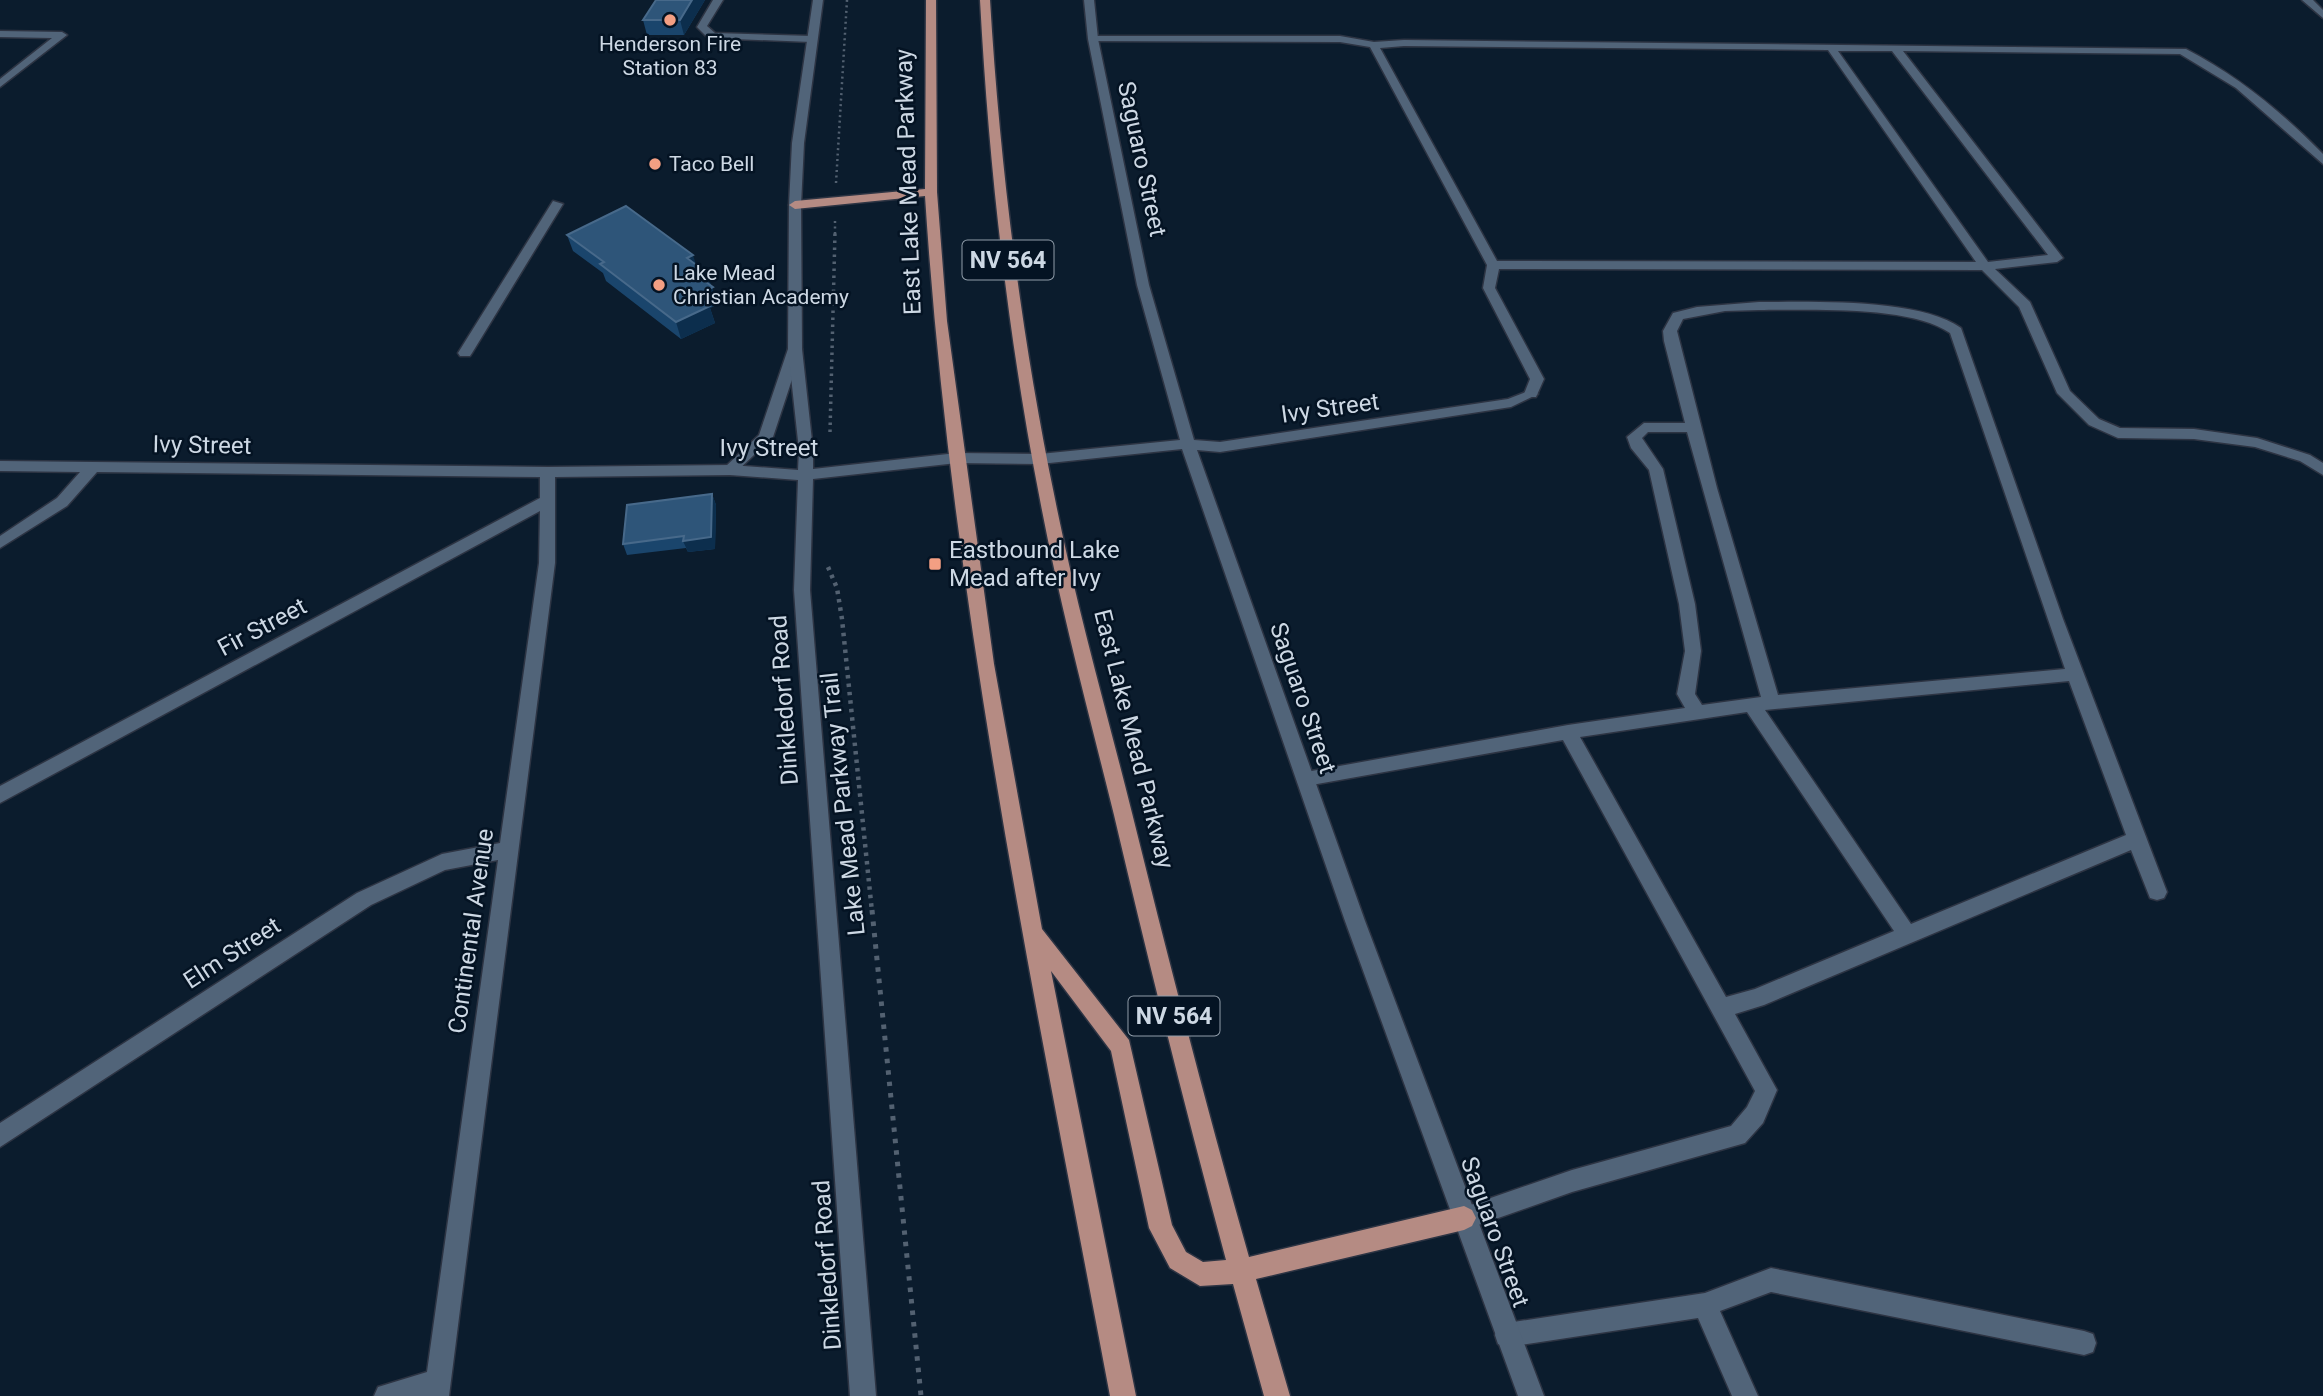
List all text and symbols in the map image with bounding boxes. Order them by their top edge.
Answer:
marker: Henderson Fire Station 83 [662,12,678,28]
place label: Henderson Fire Station 83 [599,32,741,80]
street label: East Lake Mead Parkway [889,48,927,316]
street label: Saguaro Street [1112,79,1172,239]
place label: Taco Bell [669,152,754,176]
marker: Taco Bell [647,156,663,172]
road number: NV 564 [962,241,1054,280]
place label: Lake Mead Christian Academy [673,261,849,309]
marker: Lake Mead Christian Academy [651,277,667,293]
street label: Ivy Street [1279,387,1381,429]
street label: Ivy Street [152,430,252,460]
street label: Ivy Street [720,434,819,462]
place label: Eastbound Lake Mead after Ivy [949,536,1120,592]
marker: Eastbound Lake Mead after Ivy [927,556,943,572]
street label: Fir Street [213,592,311,662]
street label: East Lake Mead Parkway [1088,606,1180,872]
street label: Dinkledorf Road [764,614,804,786]
street label: Saguaro Street [1264,619,1342,777]
street label: Lake Mead Parkway Trail [815,671,871,937]
street label: Continental Avenue [443,827,499,1035]
street label: Elm Street [178,911,286,995]
road number: NV 564 [1128,996,1220,1036]
street label: Saguaro Street [1455,1153,1535,1311]
street label: Dinkledorf Road [807,1179,847,1351]

